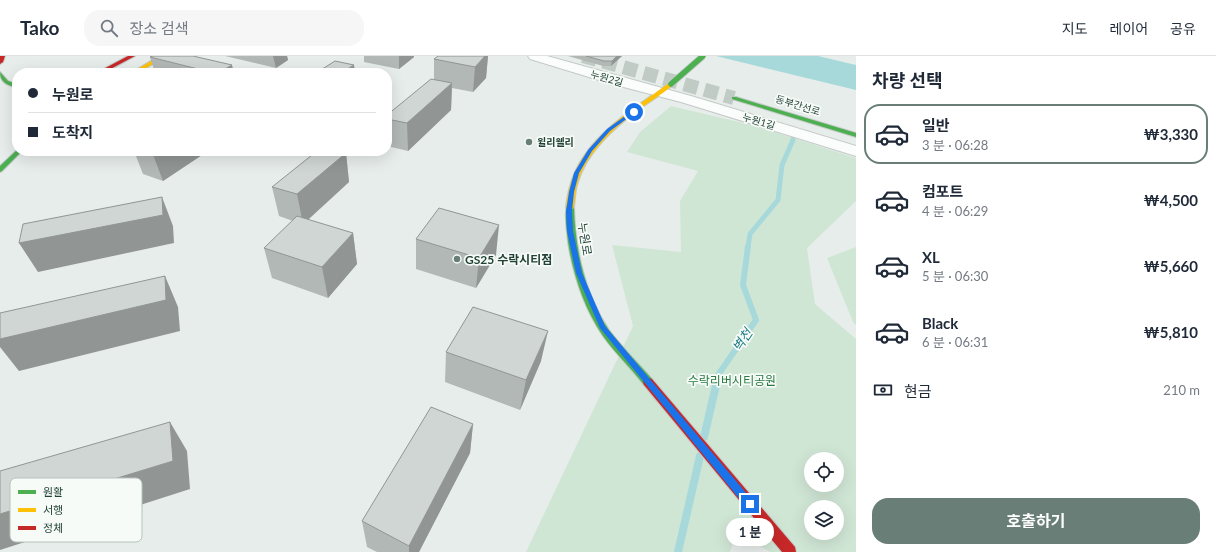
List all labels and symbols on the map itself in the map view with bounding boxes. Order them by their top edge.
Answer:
street label: 누원2길 [589,68,625,88]
street label: 동부간선로 [774,93,822,117]
route start [625,103,643,121]
street label: 누원1길 [741,110,777,132]
place label: 윌리웰리 [537,136,574,148]
marker: 윌리웰리 [524,137,534,147]
street label: 누원로 [575,221,595,257]
place label: GS25 수락시티점 [465,252,552,267]
marker: GS25 수락시티점 [452,254,462,264]
water label: 벽천 [729,325,756,354]
park label: 수락리버시티공원 [688,373,776,388]
legend [10,478,142,542]
text: 원활 [43,485,63,498]
route end [741,495,759,513]
text: 서행 [43,503,63,516]
callout: 1 분 [726,518,774,546]
text: 정체 [43,521,63,534]

